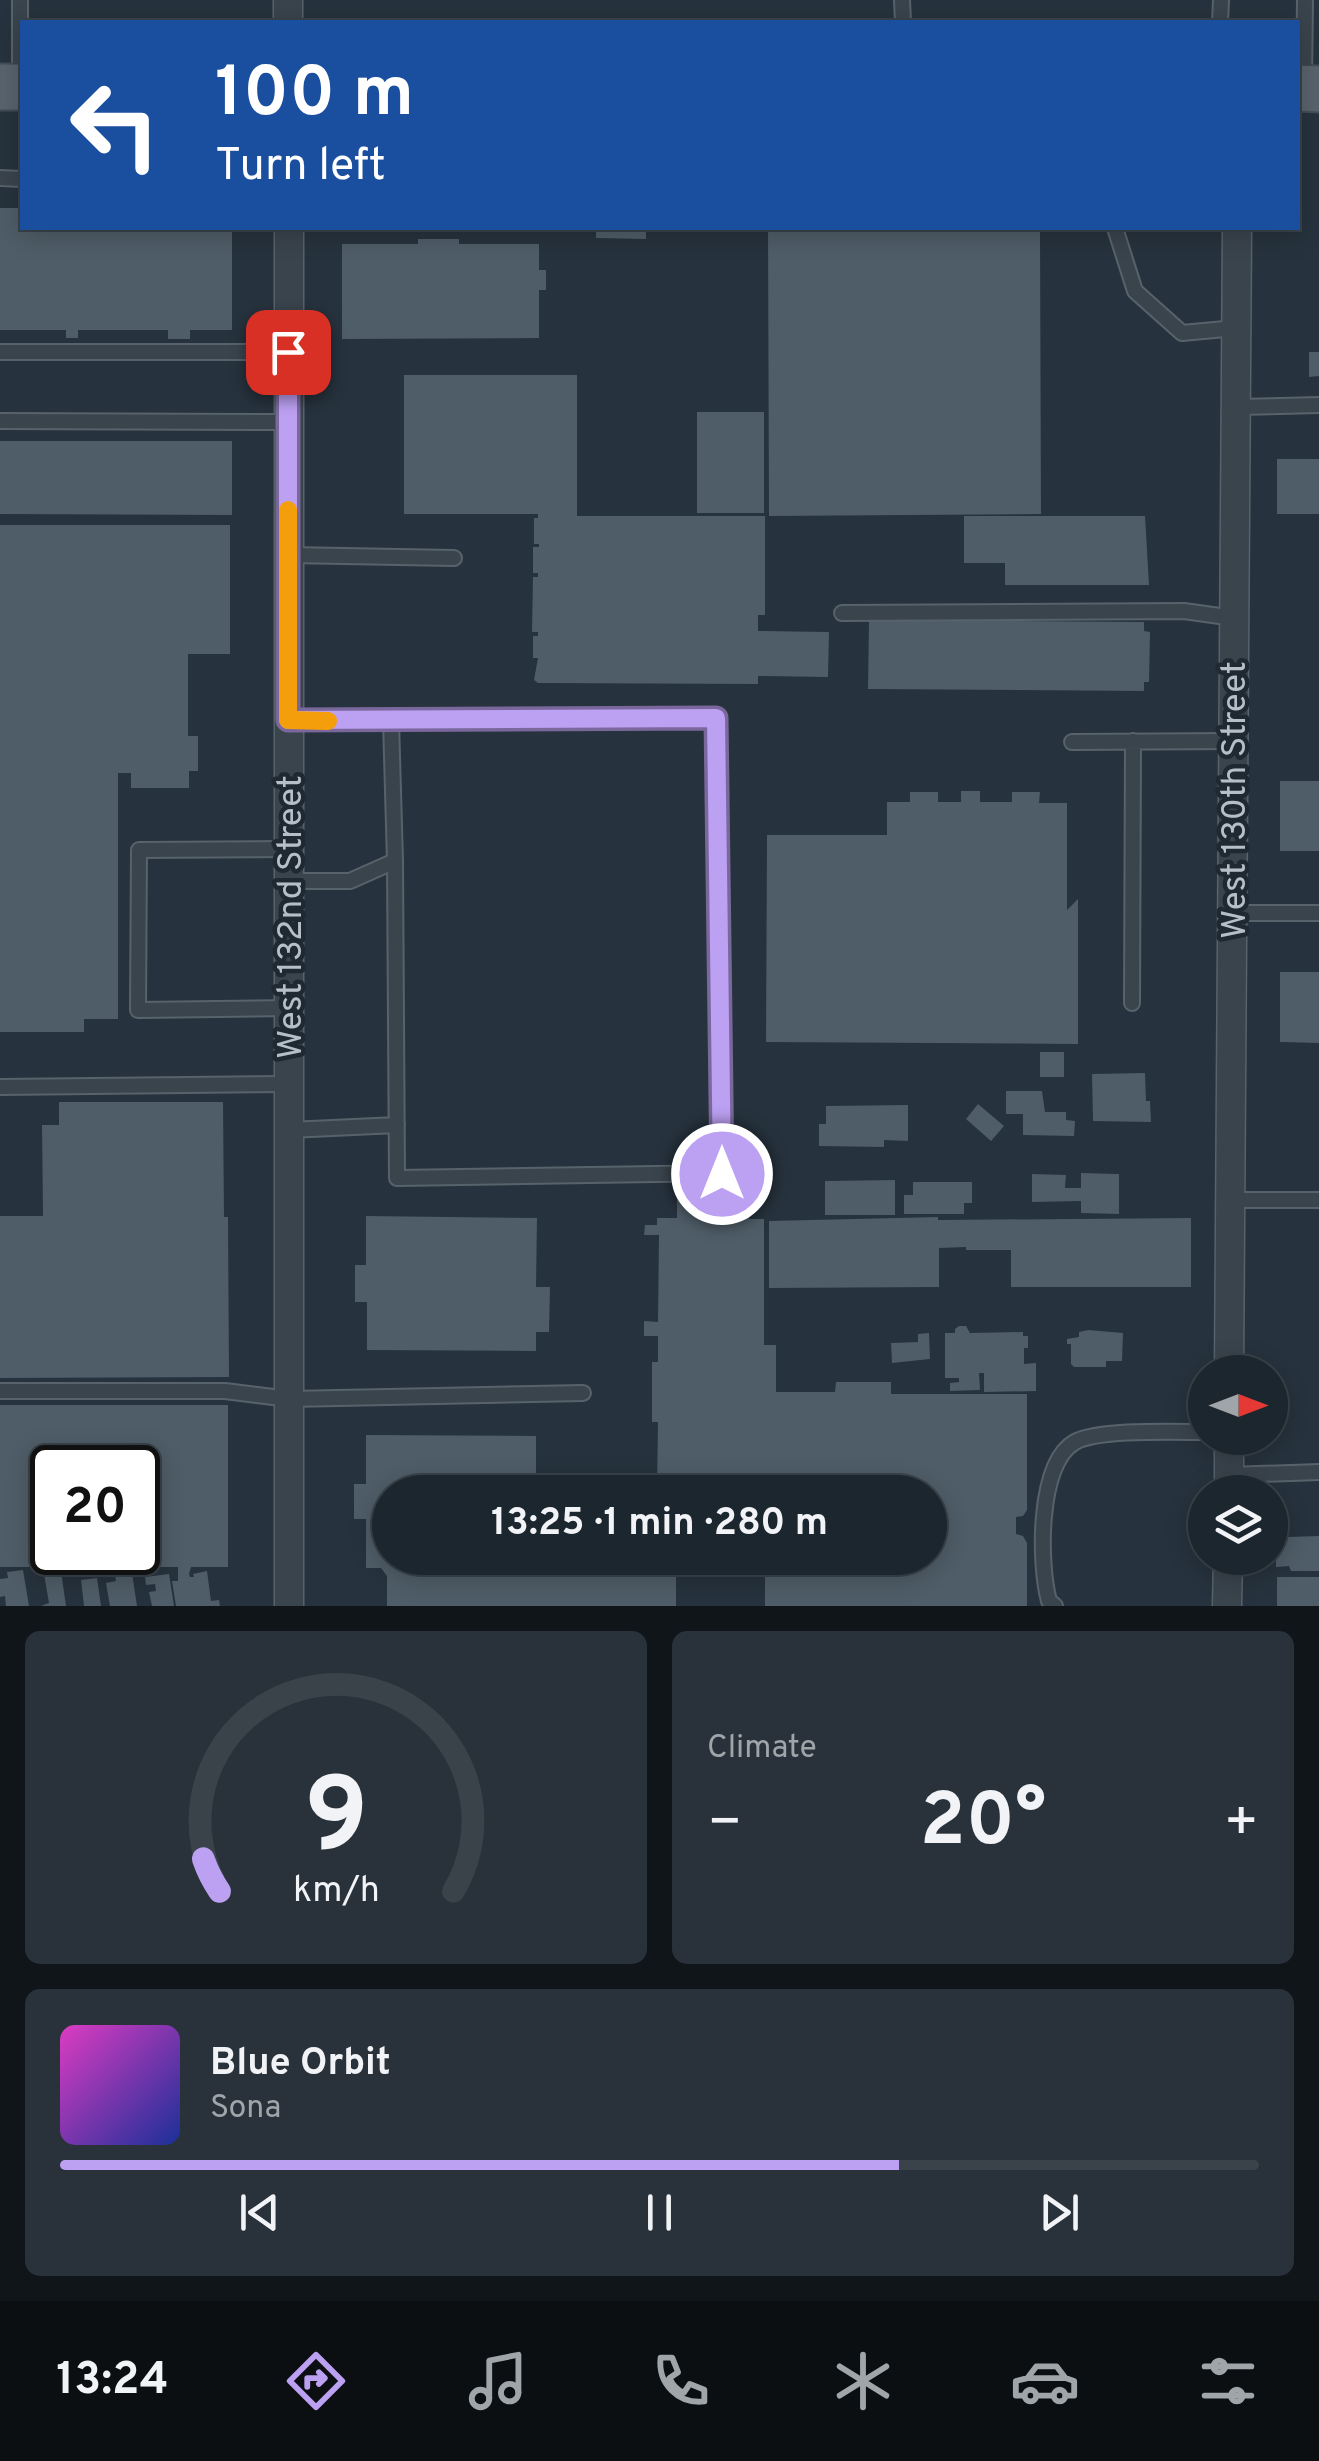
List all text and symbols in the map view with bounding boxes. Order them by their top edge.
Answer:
text: 100 m [215,52,414,141]
icon: left [50,60,180,190]
text: Turn left [215,139,386,196]
pin [246,310,331,395]
icon: arrive [261,325,316,380]
street label: West 130th Street [1214,661,1258,939]
street label: West 132nd Street [270,775,314,1059]
position arrow [670,1122,774,1226]
north arrow [1188,1355,1288,1455]
map controls [1188,1355,1288,1575]
speed limit sign: 20 [30,1445,160,1575]
button: layers [1188,1475,1288,1575]
text: 13:25 · 1 min · 280 m [491,1500,828,1549]
text: Climate [707,1729,817,1769]
text: 9 [304,1757,368,1889]
text: 20° [920,1777,1046,1872]
text: − [707,1790,742,1860]
text: + [1224,1790,1259,1860]
text: km/h [293,1869,379,1915]
text: Blue Orbit [210,2040,391,2089]
text: Sona [210,2089,281,2129]
icon: previous [232,2185,287,2240]
icon: pause [632,2185,687,2240]
icon: next [1032,2185,1087,2240]
icon: directions [281,2346,351,2416]
icon: music [463,2346,533,2416]
icon: phone [646,2346,716,2416]
icon: climate [828,2346,898,2416]
icon: car [1010,2346,1080,2416]
icon: filters [1193,2346,1263,2416]
text: 13:24 [56,2353,169,2410]

